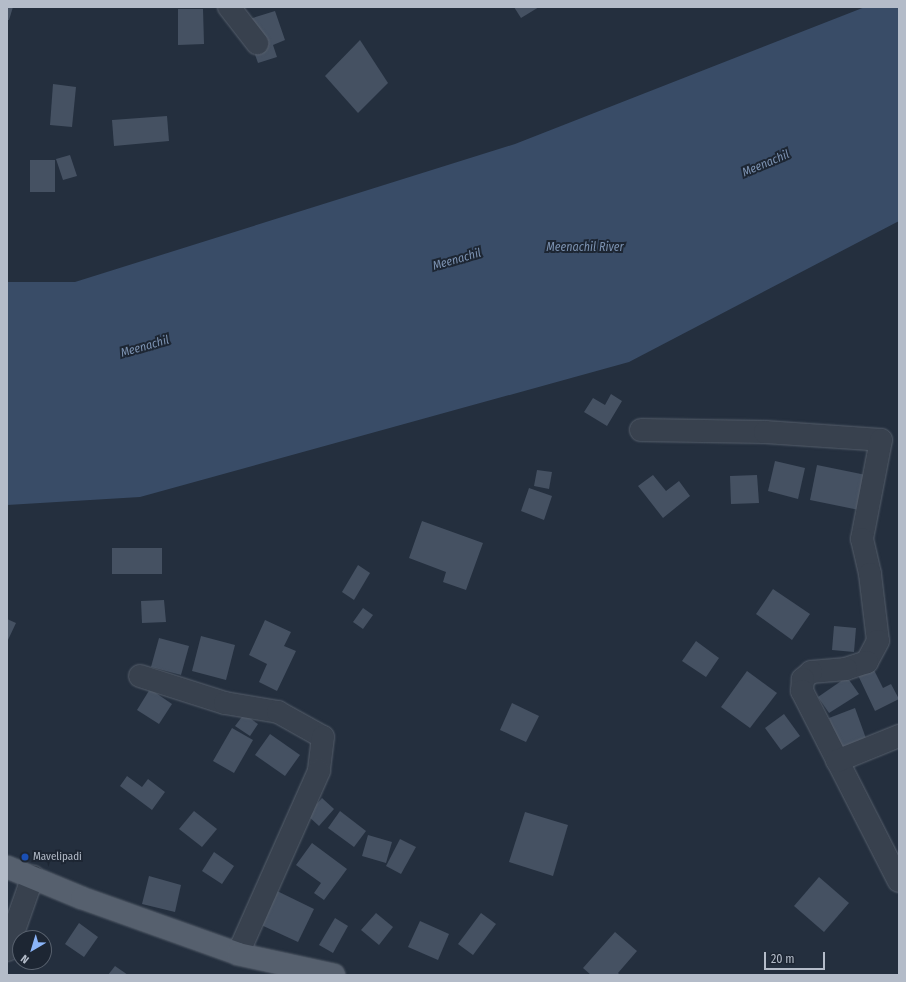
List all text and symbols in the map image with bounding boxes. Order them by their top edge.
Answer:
water label: Meenachil [740,148,792,180]
water label: Meenachil River [546,241,624,255]
water label: Meenachil [431,246,483,274]
water label: Meenachil [119,333,171,361]
place label: Mavelipadi [33,850,82,864]
marker: Mavelipadi [20,852,30,862]
north arrow [12,930,52,970]
scale bar [766,944,827,970]
text: N [18,952,32,966]
text: 20 m [771,952,795,966]

